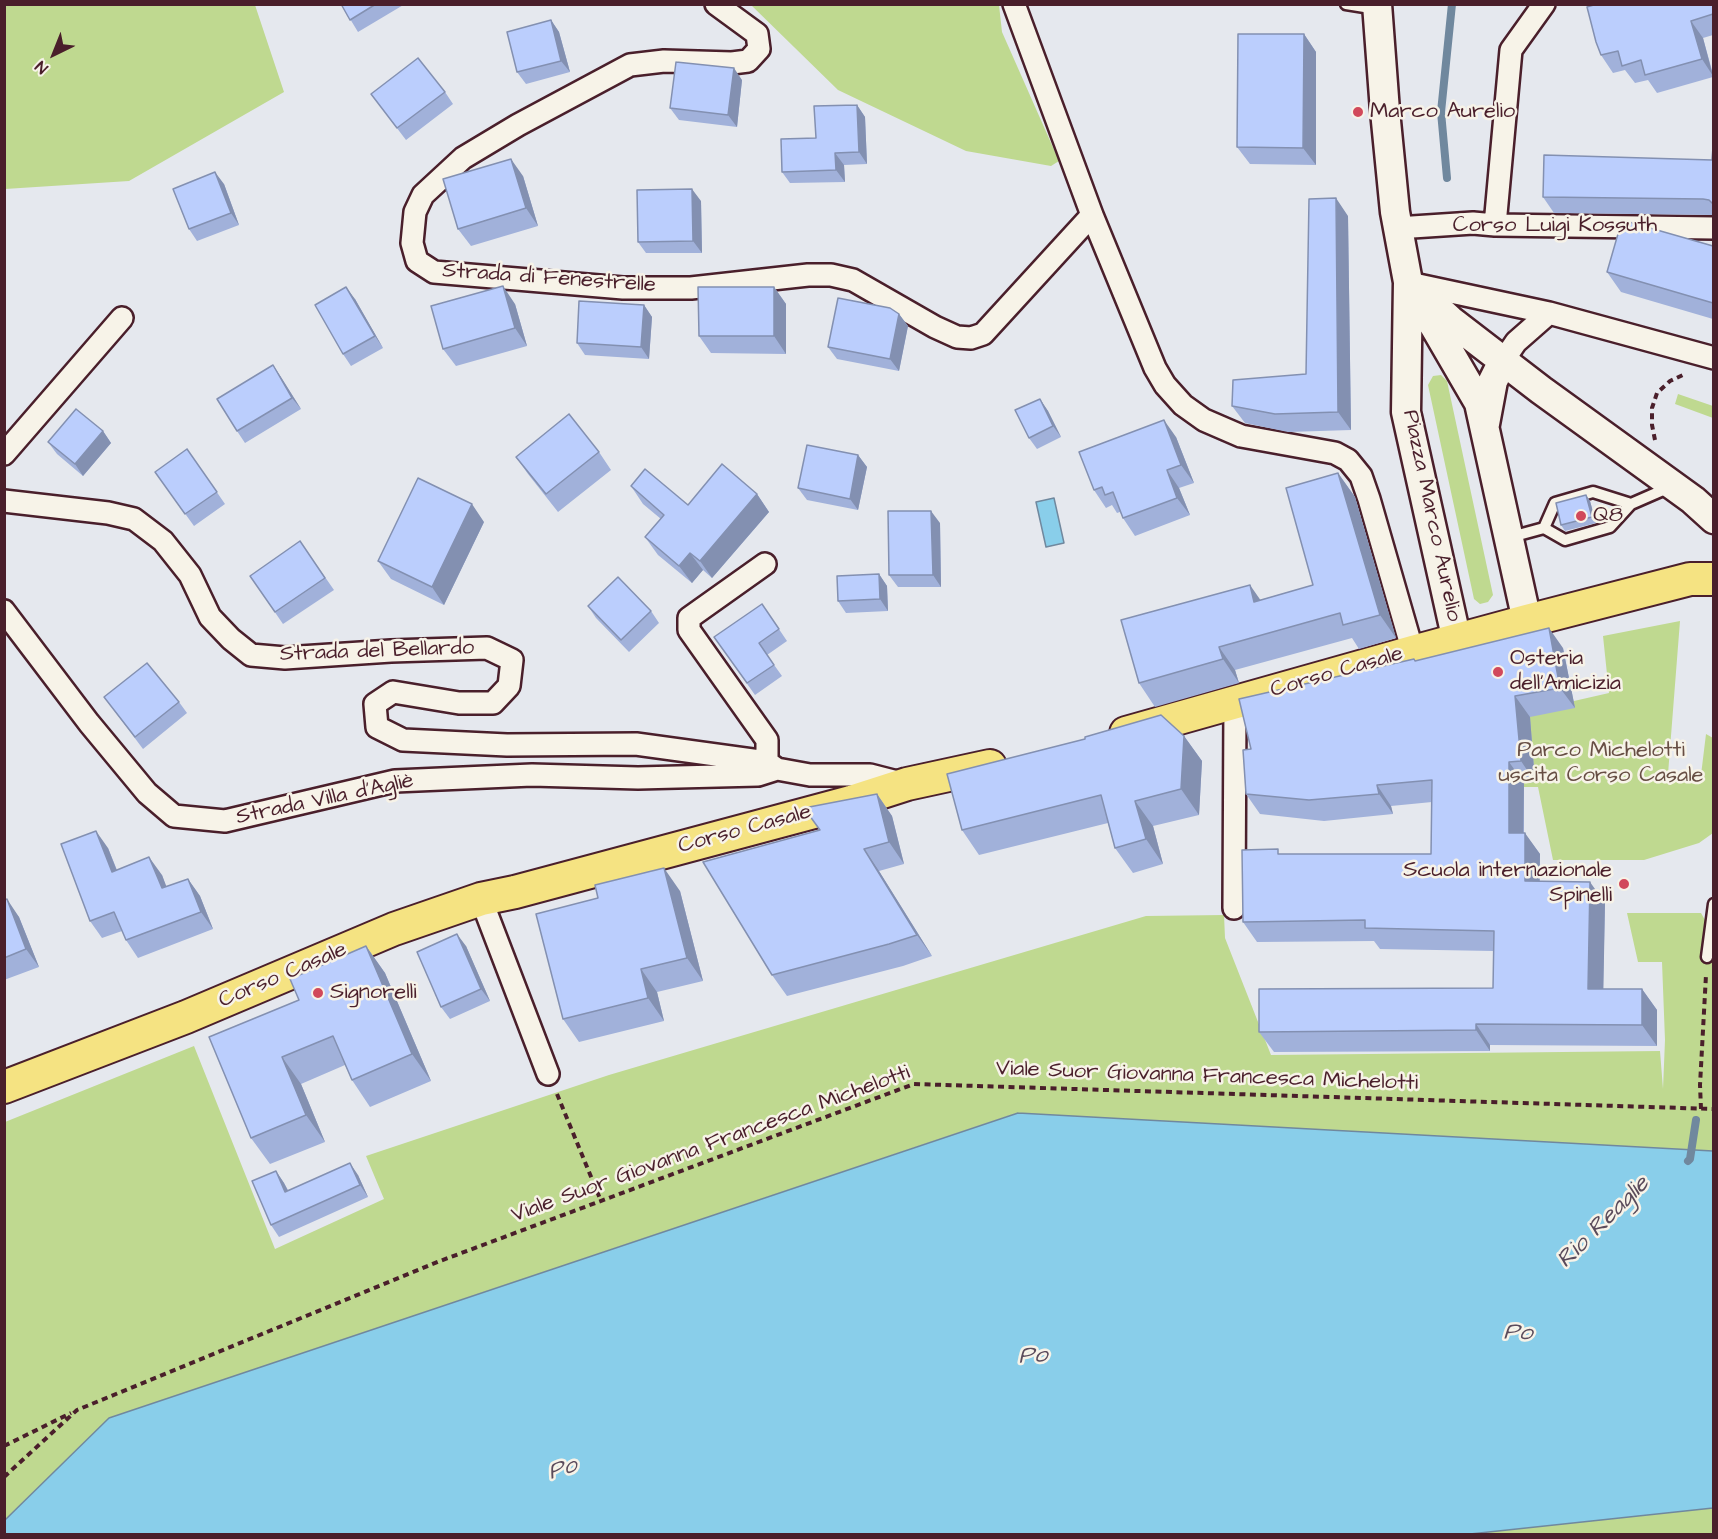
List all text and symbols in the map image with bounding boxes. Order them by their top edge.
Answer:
north arrow [24,24,84,84]
text: N [31,56,53,79]
place label: Marco Aurelio [1370,99,1515,125]
marker: Marco Aurelio [1351,105,1365,119]
street label: Corso Luigi Kossuth [1453,213,1657,239]
street label: Strada di Fenestrelle [441,258,657,300]
street label: Piazza Marco Aurelio [1396,408,1466,624]
place label: Q8 [1593,503,1623,529]
marker: Q8 [1574,509,1588,523]
street label: Strada del Bellardo [279,635,475,669]
street label: Corso Casale [1268,641,1406,705]
place label: Osteria dell'Amicizia [1510,646,1621,698]
marker: Osteria dell'Amicizia [1491,665,1505,679]
park label: Parco Michelotti uscita Corso Casale [1498,738,1704,790]
street label: Strada Villa d'Agliè [234,768,416,832]
street label: Corso Casale [676,800,814,860]
place label: Scuola internazionale Spinelli [1403,858,1612,909]
marker: Scuola internazionale Spinelli [1617,877,1631,891]
street label: Corso Casale [215,937,351,1015]
place label: Signorelli [330,980,416,1006]
marker: Signorelli [311,986,325,1000]
street label: Viale Suor Giovanna Francesca Michelotti [996,1056,1418,1098]
street label: Viale Suor Giovanna Francesca Michelotti [508,1060,914,1230]
water label: Rio Reaglie [1552,1171,1656,1275]
water label: Po [1503,1319,1533,1349]
water label: Po [1018,1342,1048,1372]
water label: Po [545,1452,581,1488]

